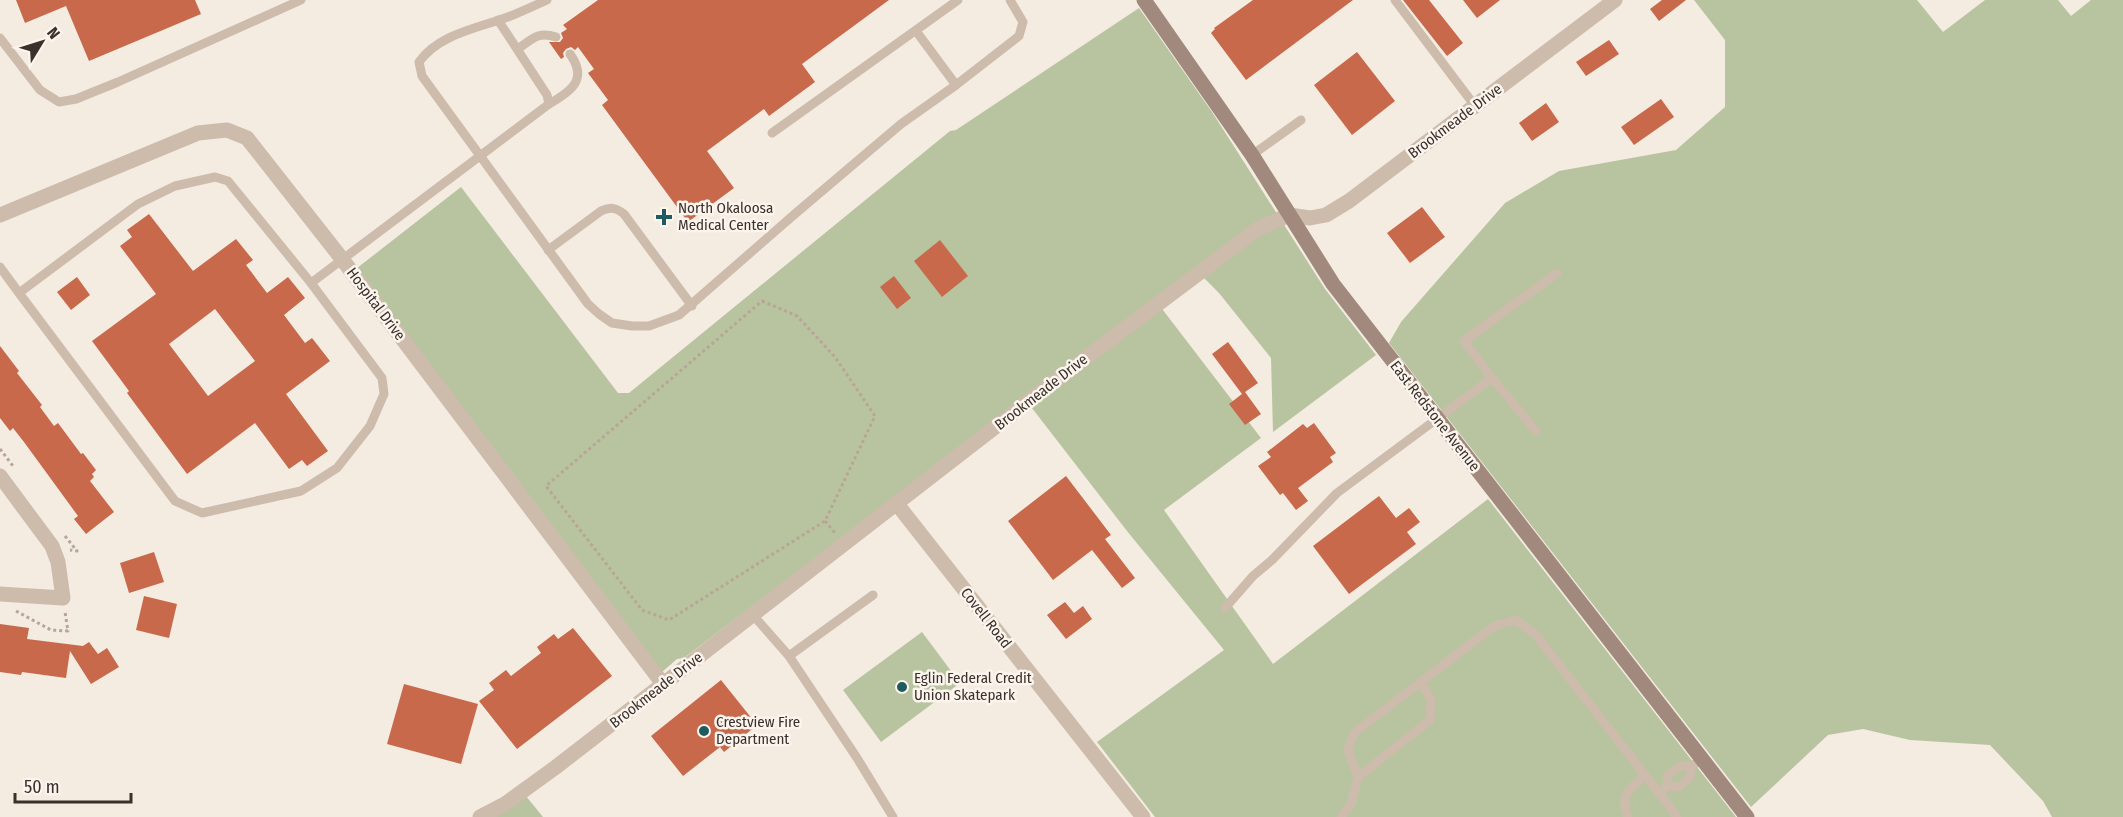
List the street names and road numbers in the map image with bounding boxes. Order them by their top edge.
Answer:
street label: Brookmeade Drive [1405,80,1505,162]
street label: Hospital Drive [343,264,409,344]
street label: Brookmeade Drive [991,350,1091,434]
street label: East Redstone Avenue [1386,357,1484,475]
street label: Covell Road [957,584,1015,652]
street label: Brookmeade Drive [606,648,706,732]

